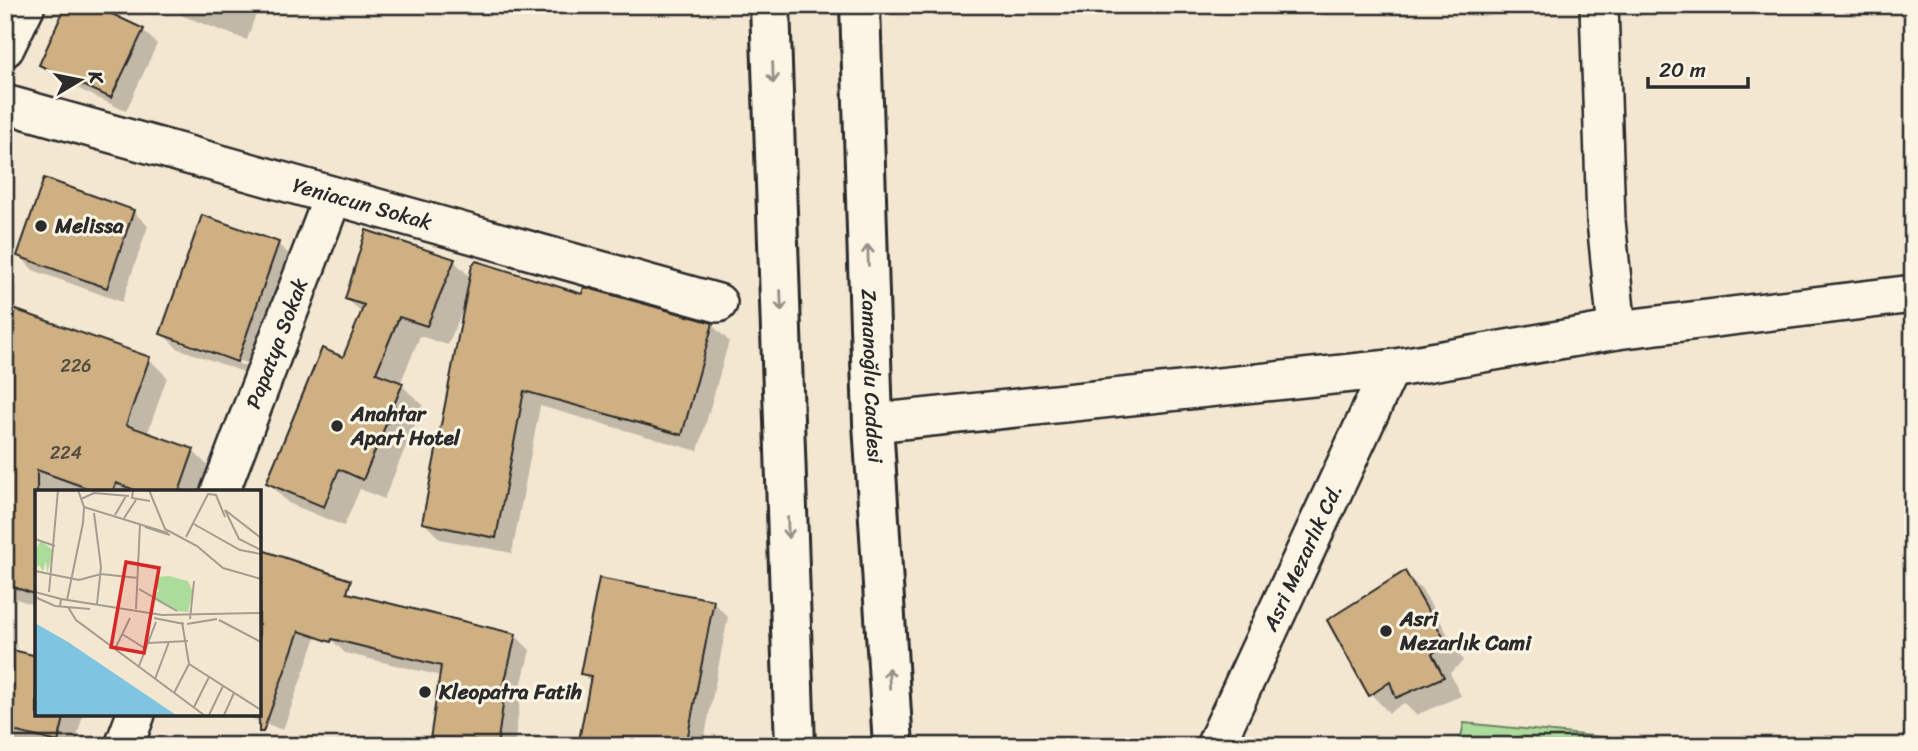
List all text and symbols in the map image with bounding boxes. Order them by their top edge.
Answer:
north arrow [46,46,116,116]
scale bar [1648,46,1748,90]
text: 20 m [1659,51,1706,89]
one-way arrow [766,62,779,85]
text: K [79,68,114,87]
street label: Yeniacun Sokak [288,166,436,241]
place label: Melissa [54,207,124,245]
marker: Melissa [33,218,49,234]
one-way arrow [861,243,875,266]
street label: Papatya Sokak [234,272,319,415]
street label: Zamanoğlu Caddesi [850,288,895,465]
one-way arrow [774,289,787,312]
house number: 226 [61,350,92,382]
place label: Anahtar Apart Hotel [350,395,461,457]
marker: Anahtar Apart Hotel [329,418,345,434]
house number: 224 [50,437,82,469]
street label: Asri Mezarlık Cd. [1251,477,1353,639]
inset map [35,490,261,716]
one-way arrow [782,516,795,539]
place label: Asri Mezarlık Cami [1399,600,1532,662]
marker: Asri Mezarlık Cami [1378,623,1394,639]
one-way arrow [882,667,895,689]
place label: Kleopatra Fatih [438,673,582,711]
marker: Kleopatra Fatih [417,684,433,700]

